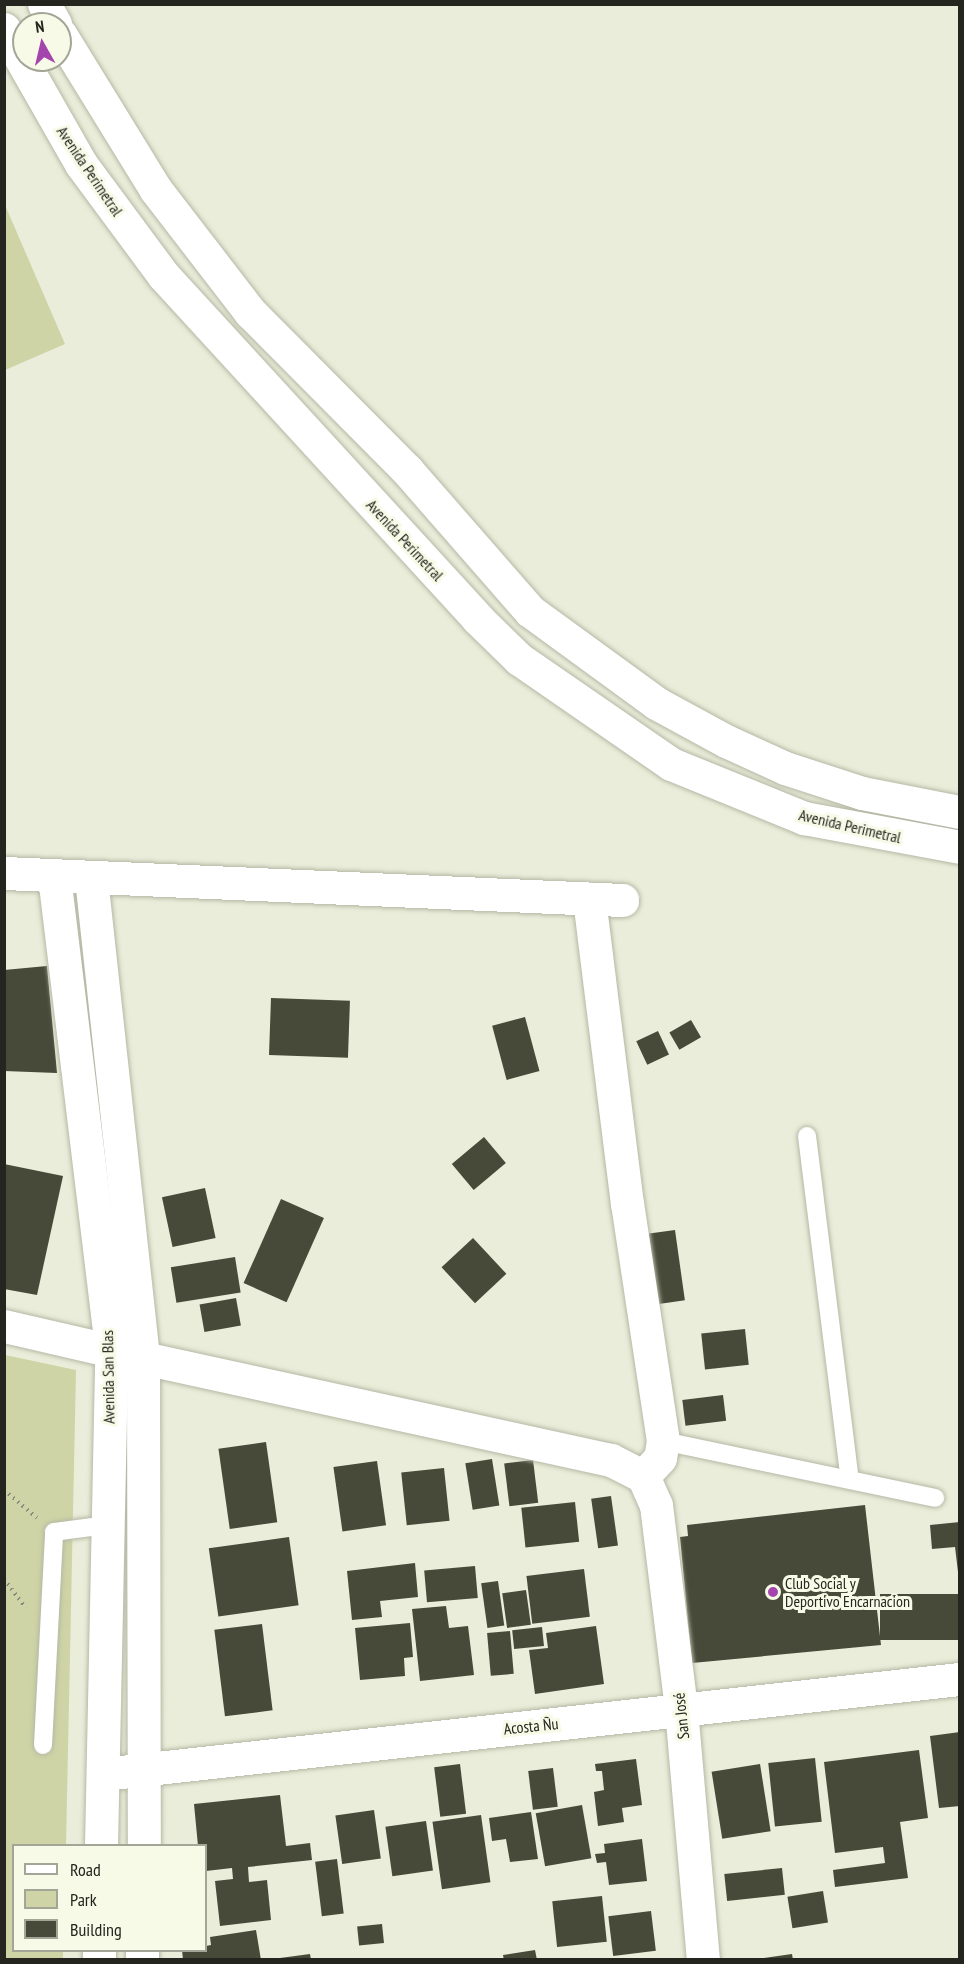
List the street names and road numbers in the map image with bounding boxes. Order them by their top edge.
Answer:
street label: Avenida Perimetral [53,122,127,220]
street label: Avenida Perimetral [362,495,448,585]
street label: Avenida Perimetral [797,805,903,847]
street label: Avenida San Blas [98,1330,118,1424]
street label: San José [669,1692,693,1740]
street label: Acosta Ñu [503,1714,559,1738]

